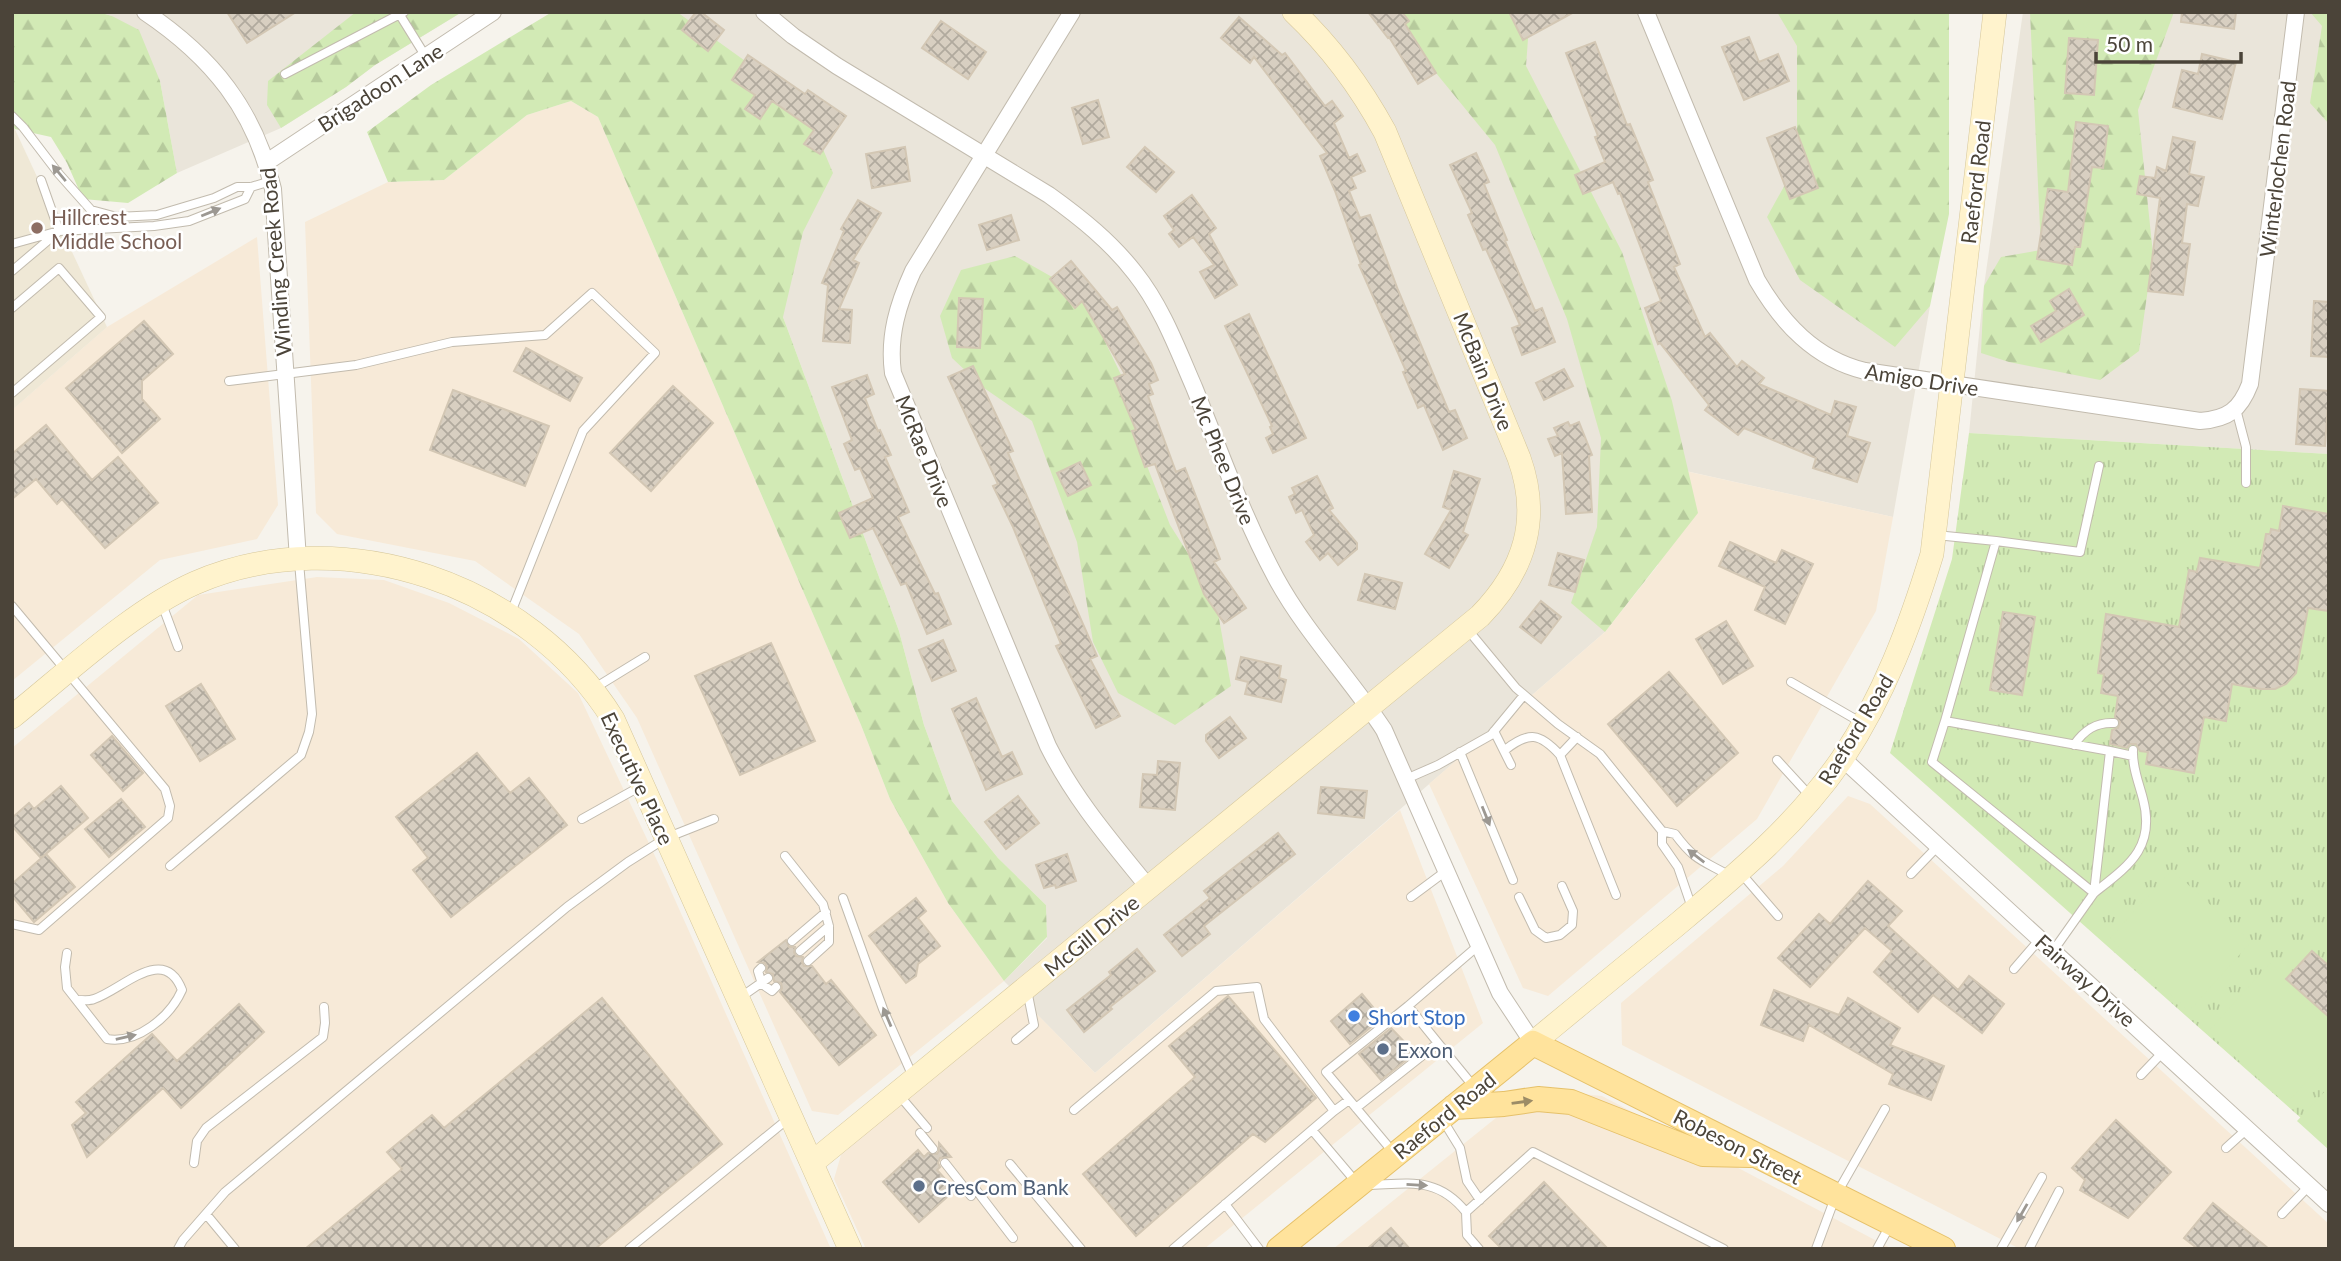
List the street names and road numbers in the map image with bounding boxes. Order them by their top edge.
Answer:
street label: Brigadoon Lane [313,37,447,137]
street label: Winterlochen Road [2254,79,2300,259]
street label: Raeford Road [1955,119,1995,245]
street label: Winding Creek Road [254,167,296,357]
street label: McBain Drive [1449,308,1519,434]
street label: Amigo Drive [1863,358,1981,400]
street label: McRae Drive [891,391,959,511]
street label: Mc Phee Drive [1187,392,1261,528]
street label: Raeford Road [1812,669,1898,789]
street label: Executive Place [596,708,680,848]
street label: McGill Drive [1039,889,1143,981]
street label: Fairway Drive [2031,929,2141,1031]
street label: Raeford Road [1388,1066,1500,1164]
street label: Robeson Street [1670,1103,1807,1189]

